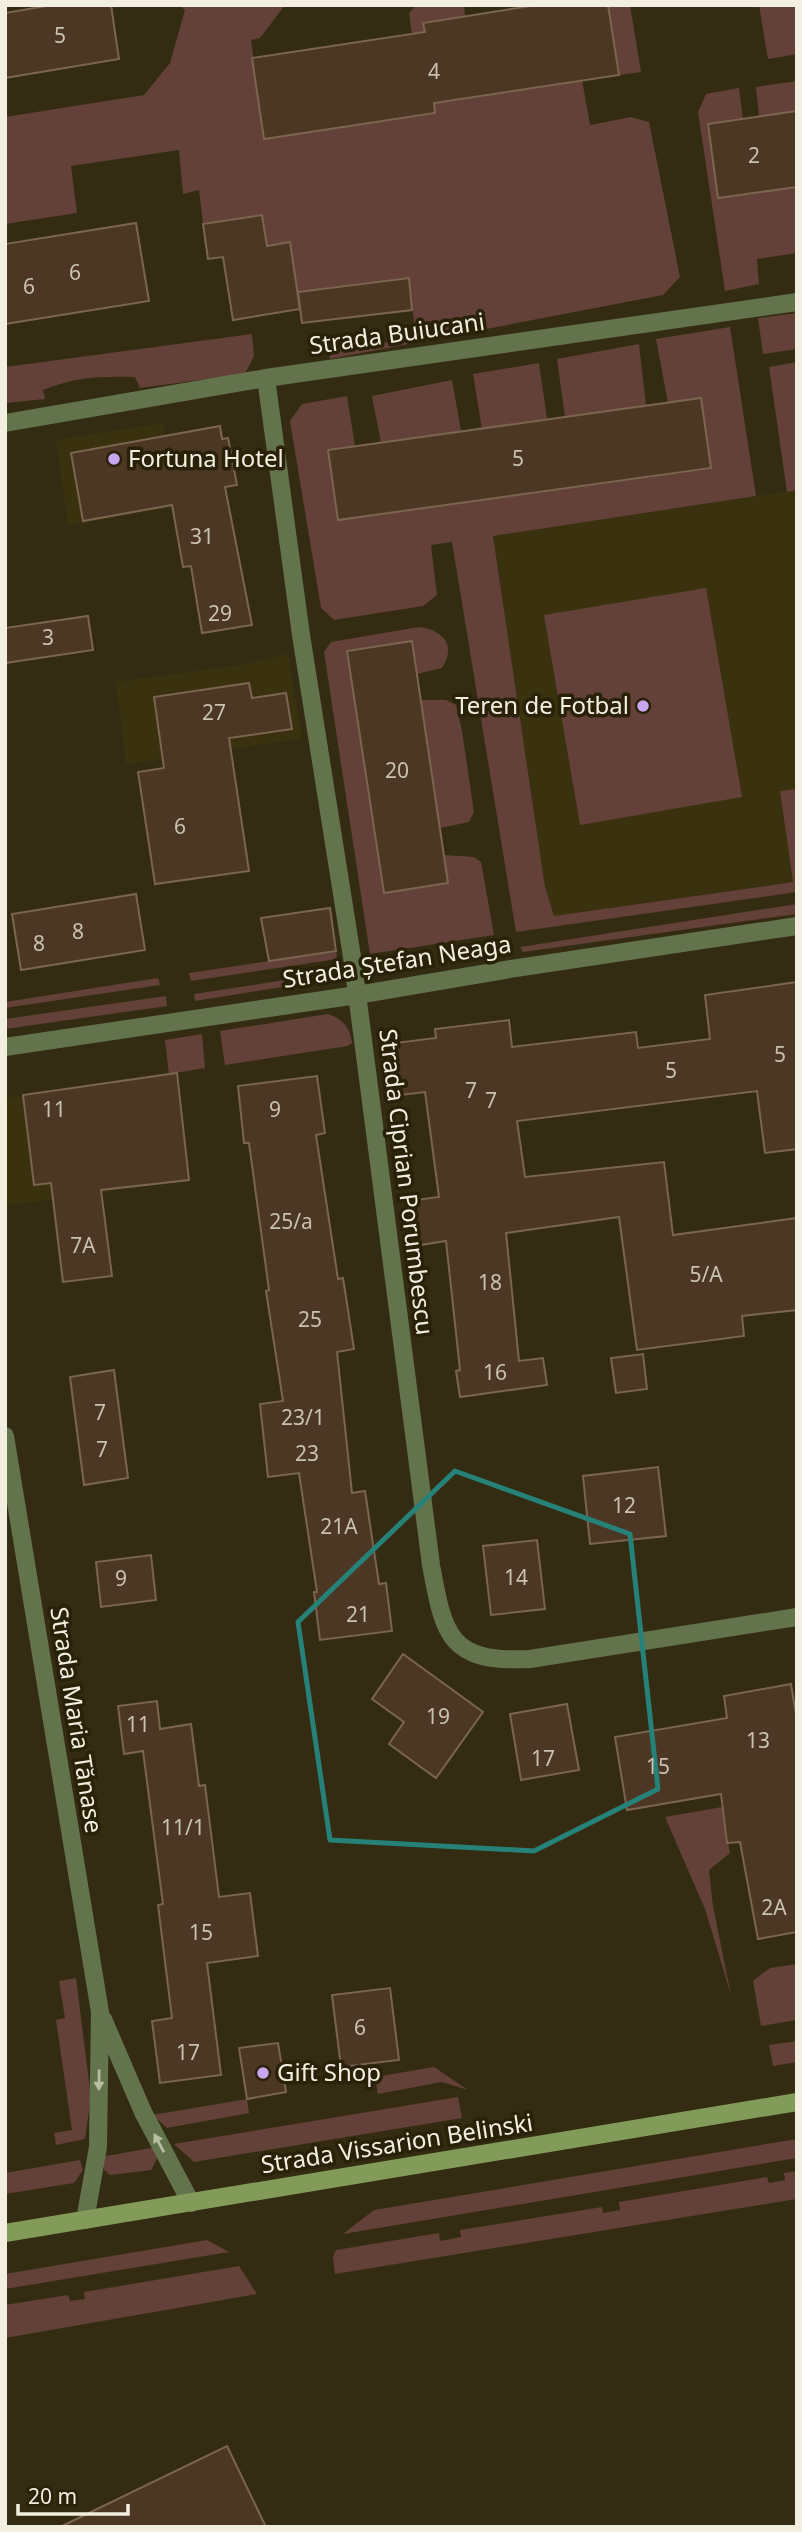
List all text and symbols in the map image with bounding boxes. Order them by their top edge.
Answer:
house number: 5 [54,21,66,49]
house number: 4 [428,57,440,85]
house number: 2 [748,141,760,169]
house number: 6 [69,258,81,286]
house number: 6 [23,272,35,300]
street label: Strada Buiucani [307,304,487,361]
place label: Fortuna Hotel [128,441,284,474]
house number: 5 [512,444,524,472]
marker: Fortuna Hotel [106,451,122,467]
house number: 31 [190,522,214,550]
house number: 29 [208,599,232,627]
house number: 3 [42,623,54,651]
place label: Teren de Fotbal [455,688,629,721]
house number: 27 [202,698,226,726]
marker: Teren de Fotbal [635,698,651,714]
house number: 20 [385,756,409,784]
house number: 6 [174,812,186,840]
house number: 8 [72,917,84,945]
street label: Strada Ștefan Neaga [280,926,513,995]
house number: 8 [33,929,45,957]
street label: Strada Ciprian Porumbescu [372,1027,443,1337]
house number: 5 [774,1040,786,1068]
house number: 5 [665,1056,677,1084]
house number: 7 [465,1076,477,1104]
house number: 7 [485,1086,497,1114]
house number: 11 [42,1095,66,1123]
house number: 9 [269,1095,281,1123]
house number: 25/a [269,1207,313,1235]
house number: 7A [70,1231,96,1259]
house number: 5/A [689,1260,723,1288]
house number: 18 [478,1268,502,1296]
house number: 25 [298,1305,322,1333]
house number: 16 [483,1358,507,1386]
house number: 7 [94,1398,106,1426]
house number: 23/1 [281,1403,325,1431]
house number: 7 [96,1435,108,1463]
house number: 23 [295,1439,319,1467]
house number: 12 [612,1491,636,1519]
house number: 21A [320,1512,358,1540]
house number: 14 [504,1563,528,1591]
house number: 9 [115,1564,127,1592]
house number: 21 [346,1600,370,1628]
street label: Strada Maria Tănase [43,1604,112,1835]
house number: 19 [426,1702,450,1730]
house number: 11 [126,1710,150,1738]
house number: 13 [746,1726,770,1754]
house number: 17 [531,1744,555,1772]
house number: 15 [646,1752,670,1780]
house number: 11/1 [161,1813,205,1841]
house number: 2A [761,1893,787,1921]
house number: 15 [189,1918,213,1946]
house number: 6 [354,2013,366,2041]
house number: 17 [176,2038,200,2066]
place label: Gift Shop [277,2055,381,2088]
marker: Gift Shop [255,2065,271,2081]
one-way arrow [93,2070,105,2092]
street label: Strada Vissarion Belinski [258,2105,535,2180]
one-way arrow [154,2132,166,2152]
scale bar [18,2472,128,2516]
text: 20 m [28,2482,77,2510]

